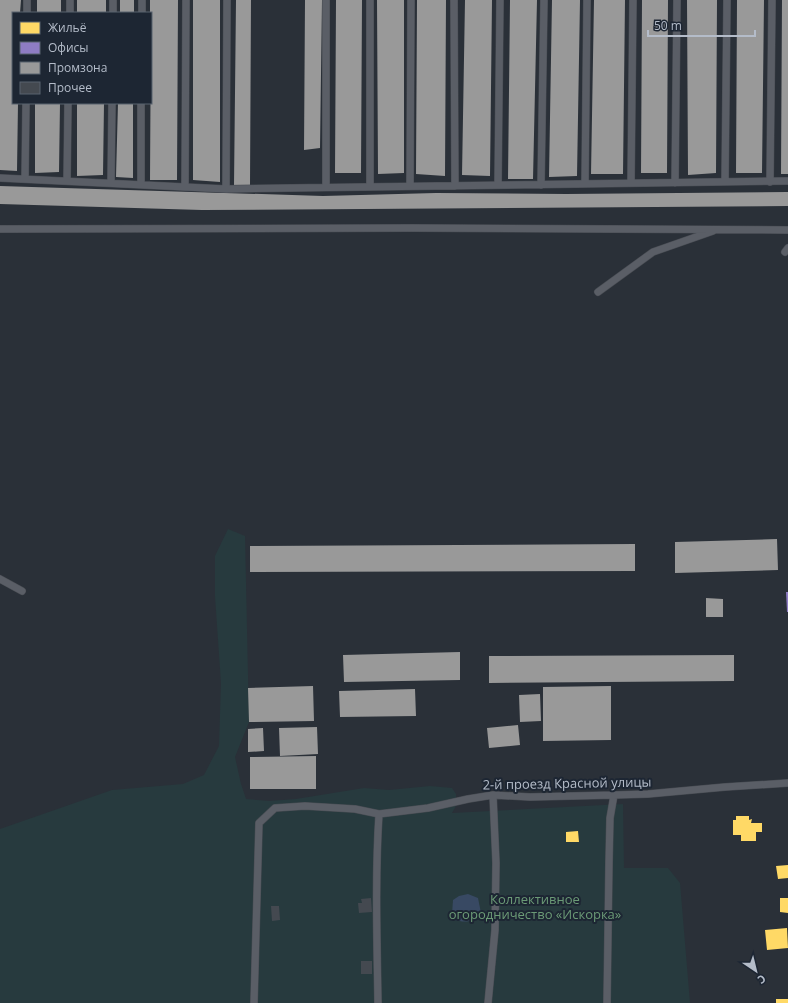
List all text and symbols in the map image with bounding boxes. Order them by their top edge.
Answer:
legend [12,12,152,104]
scale bar [648,12,755,38]
text: 50 m [654,17,682,34]
text: Жильё [48,19,87,36]
text: Офисы [48,39,89,56]
text: Промзона [48,59,107,76]
text: Прочее [48,79,92,96]
street label: 2-й проезд Красной улицы [482,773,652,793]
park label: Коллективное огородничество «Искорка» [449,890,621,923]
north arrow [736,951,776,991]
text: С [755,971,769,988]

